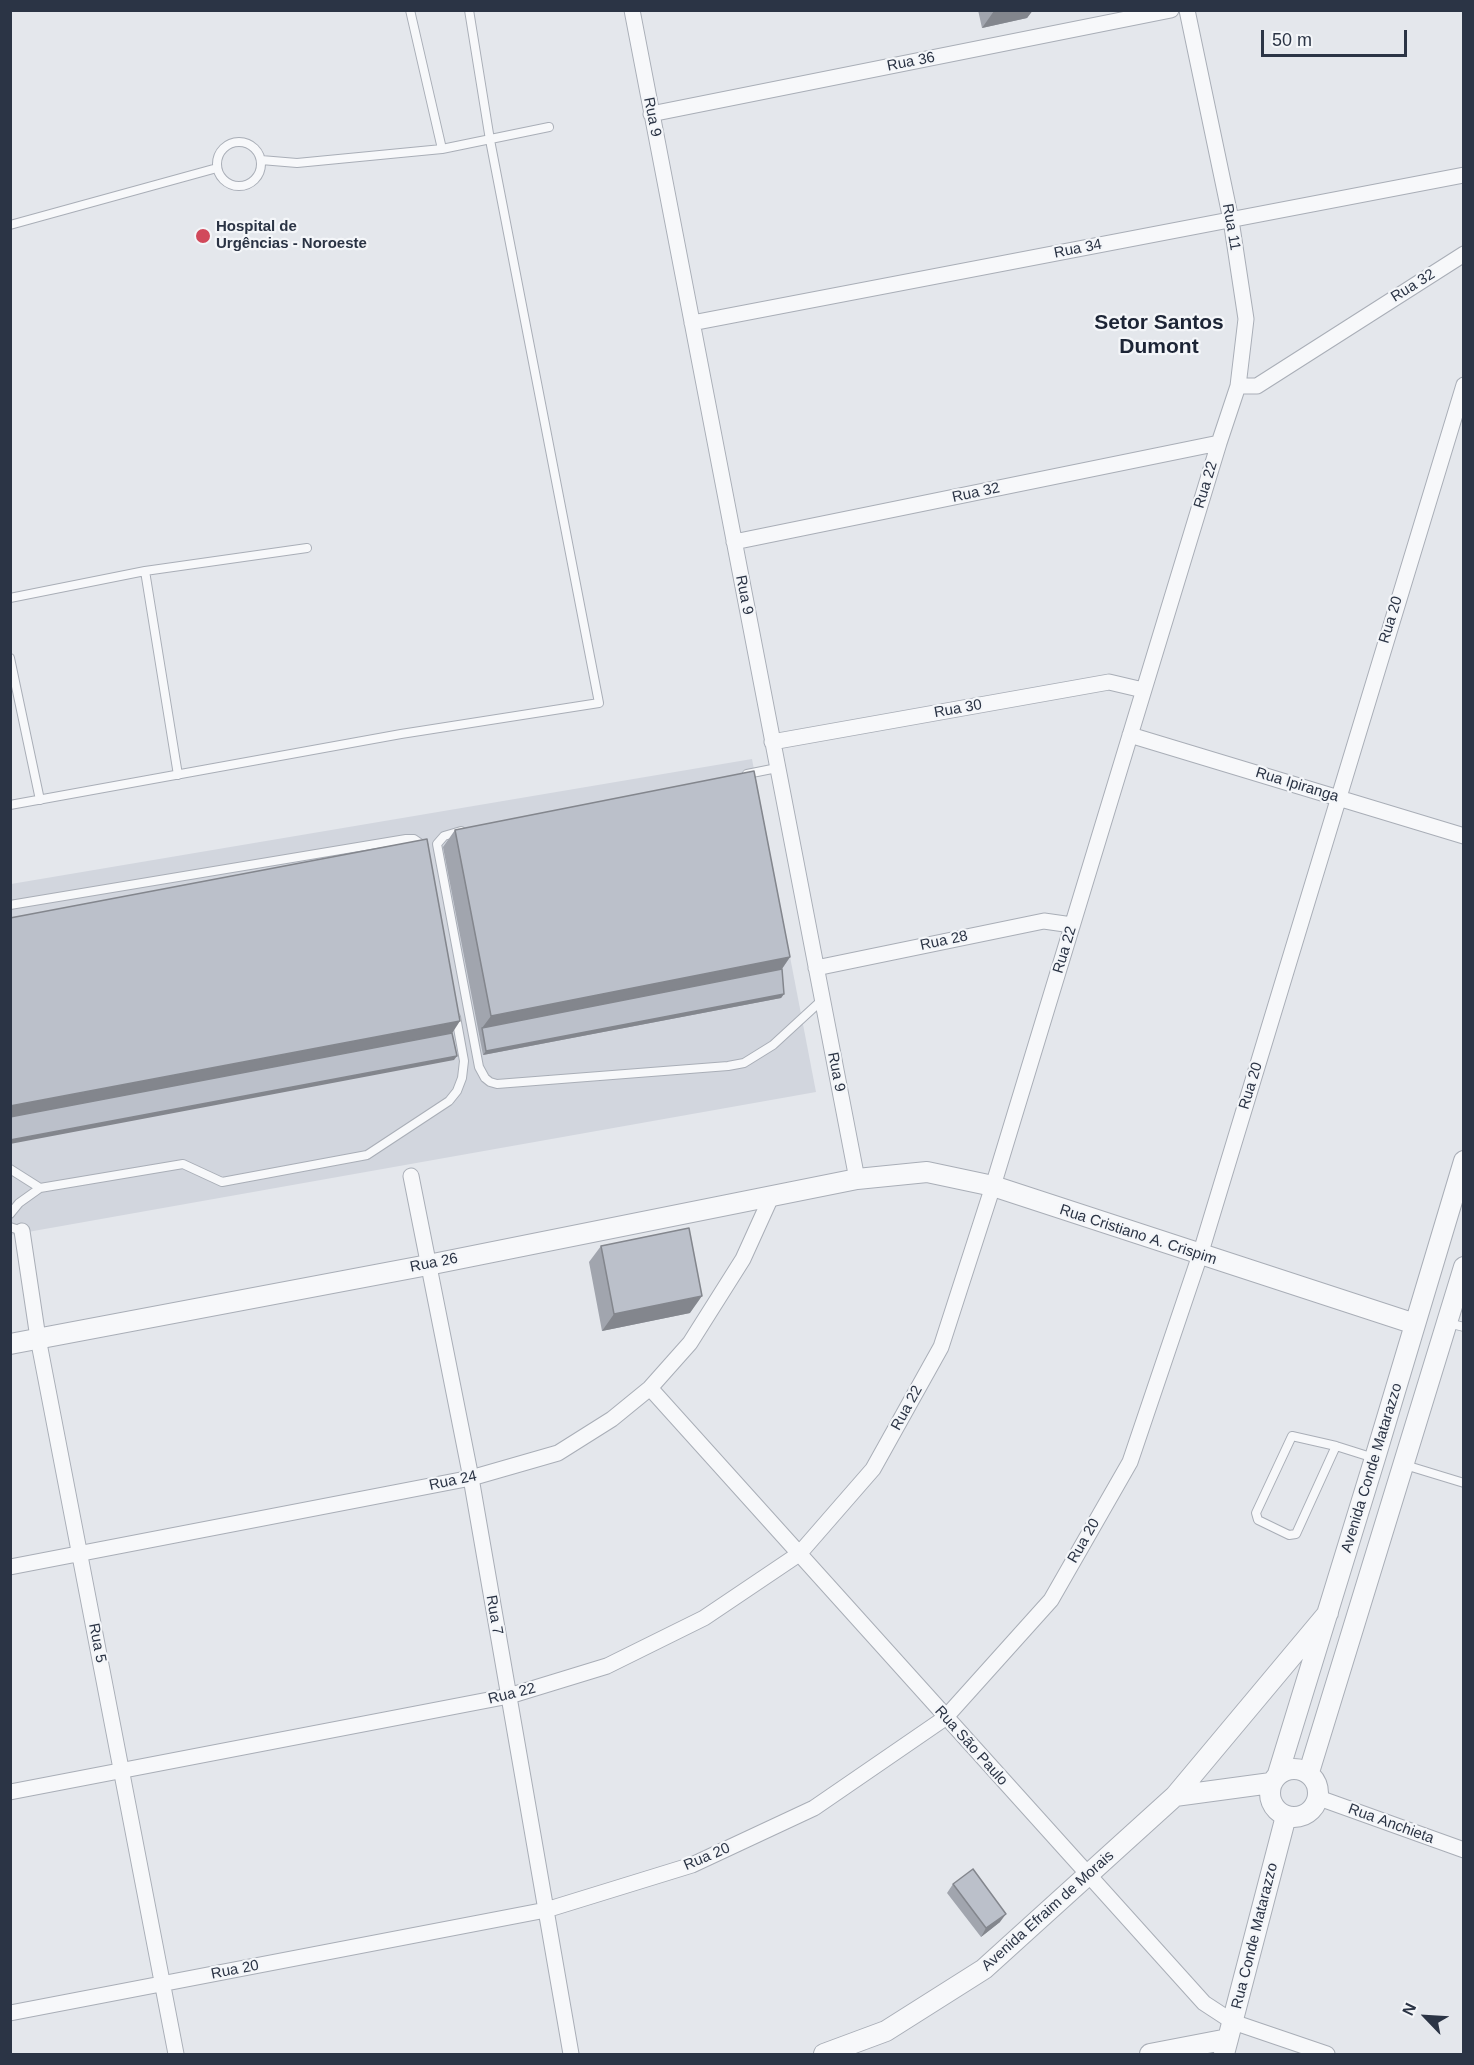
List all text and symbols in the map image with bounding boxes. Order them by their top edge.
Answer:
scale bar [1264,18,1410,56]
text: 50 m [1272,30,1312,50]
street label: Rua 36 [886,49,936,75]
street label: Rua 9 [639,96,665,138]
street label: Rua 11 [1218,202,1244,252]
place label: Hospital de Urgências - Noroeste [216,218,367,253]
marker: Hospital de Urgências - Noroeste [194,227,212,245]
street label: Rua 34 [1053,236,1103,262]
street label: Rua 32 [1388,266,1438,306]
district label: Setor Santos Dumont [1094,310,1224,360]
street label: Rua 22 [1190,459,1222,511]
street label: Rua 32 [950,479,1002,507]
street label: Rua 9 [731,574,757,616]
street label: Rua 20 [1375,594,1407,646]
street label: Rua 30 [933,696,983,722]
street label: Rua Ipiranga [1253,764,1341,806]
street label: Rua 22 [1049,924,1081,976]
street label: Rua 28 [918,927,970,955]
street label: Rua 9 [823,1051,849,1093]
street label: Rua 20 [1235,1060,1267,1112]
street label: Rua Cristiano A. Crispim [1057,1201,1219,1269]
street label: Rua 26 [409,1250,459,1276]
street label: Avenida Conde Matarazzo [1338,1381,1406,1555]
street label: Rua 22 [887,1382,927,1434]
street label: Rua 24 [427,1467,479,1495]
street label: Rua 20 [1064,1516,1104,1566]
street label: Rua 7 [482,1594,506,1636]
street label: Rua 5 [84,1622,110,1664]
street label: Rua 22 [486,1679,538,1709]
street label: Rua São Paulo [931,1702,1011,1790]
street label: Rua Anchieta [1346,1800,1436,1848]
street label: Rua 20 [681,1839,733,1875]
street label: Avenida Efraim de Morais [978,1847,1118,1975]
street label: Rua Conde Matarazzo [1228,1861,1282,2011]
street label: Rua 20 [210,1957,260,1983]
north arrow [1396,1987,1456,2047]
text: N [1399,2000,1419,2018]

